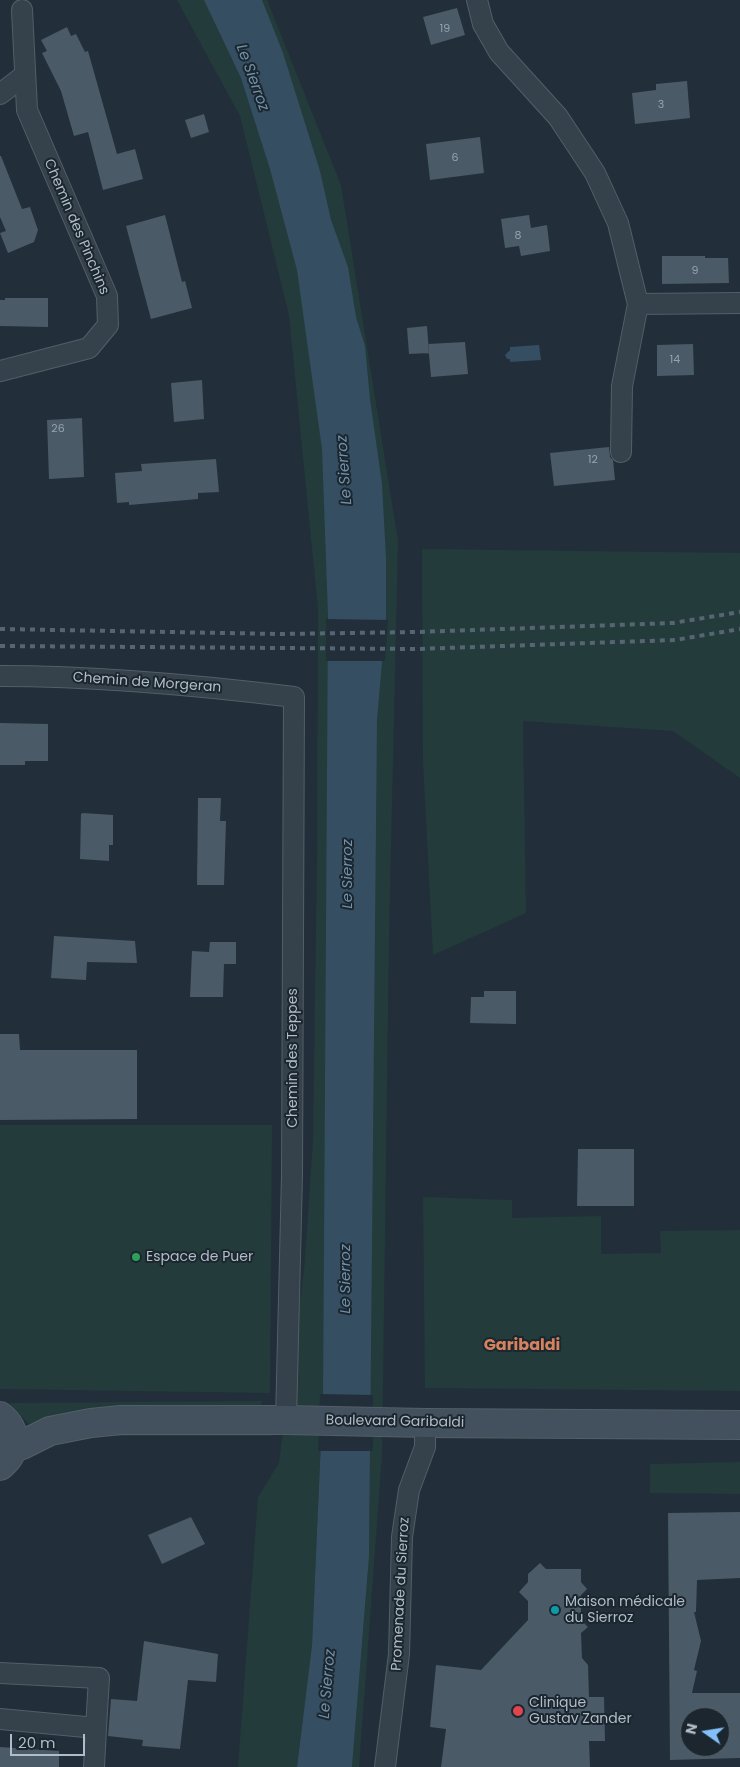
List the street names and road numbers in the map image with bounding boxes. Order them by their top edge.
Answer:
street label: Chemin des Pinchins [40,157,112,297]
street label: Chemin de Morgeran [72,669,222,697]
street label: Chemin des Teppes [285,988,301,1128]
street label: Boulevard Garibaldi [326,1412,464,1432]
street label: Promenade du Sierroz [389,1517,413,1671]

